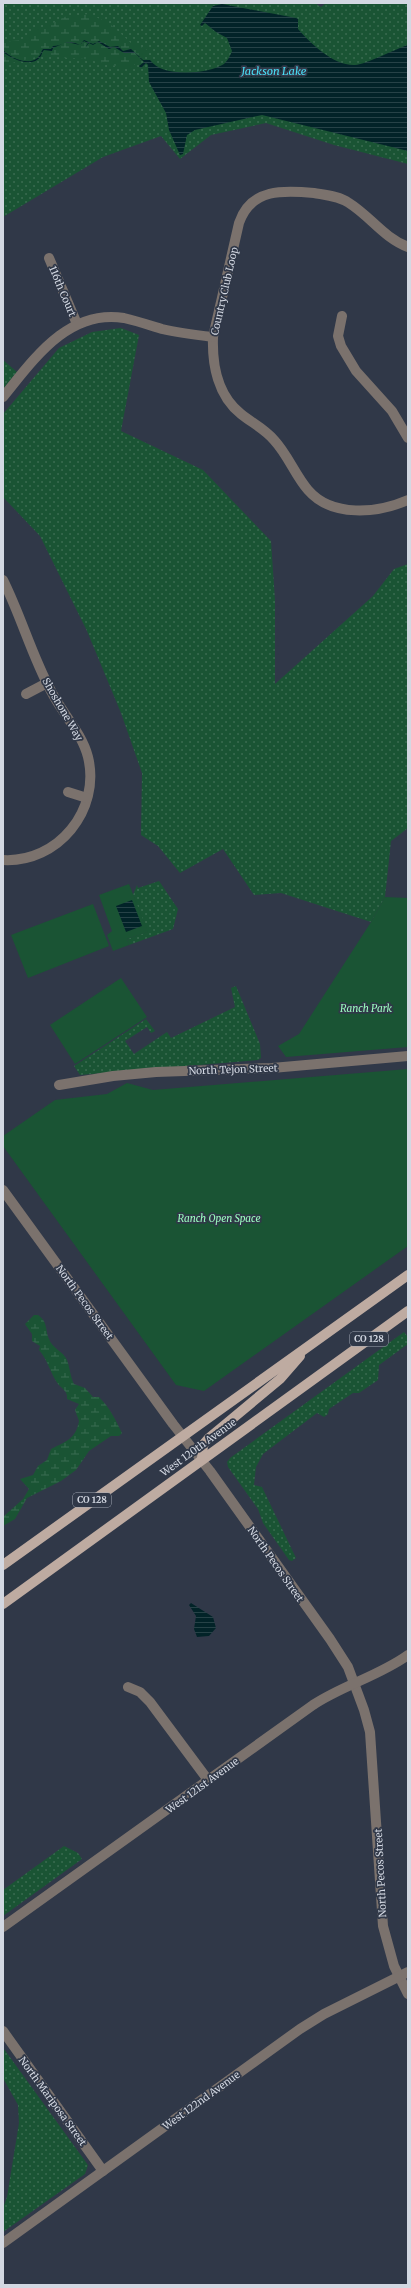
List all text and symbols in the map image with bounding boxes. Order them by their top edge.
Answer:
water label: Jackson Lake [241,64,307,78]
street label: Country Club Loop [208,246,241,336]
street label: 116th Court [46,264,79,319]
street label: Shoshone Way [39,676,86,743]
park label: Ranch Park [340,1002,393,1015]
street label: North Tejon Street [188,1061,278,1078]
park label: Ranch Open Space [177,1212,261,1225]
street label: North Pecos Street [53,1262,116,1342]
road number: CO 128 [350,1332,388,1346]
street label: West 120th Avenue [157,1416,239,1480]
road number: CO 128 [73,1493,111,1507]
street label: North Pecos Street [245,1524,307,1605]
street label: West 121st Avenue [163,1755,241,1817]
street label: North Pecos Street [372,1828,389,1918]
street label: North Mariposa Street [16,2054,89,2149]
street label: West 122nd Avenue [159,2068,242,2133]

